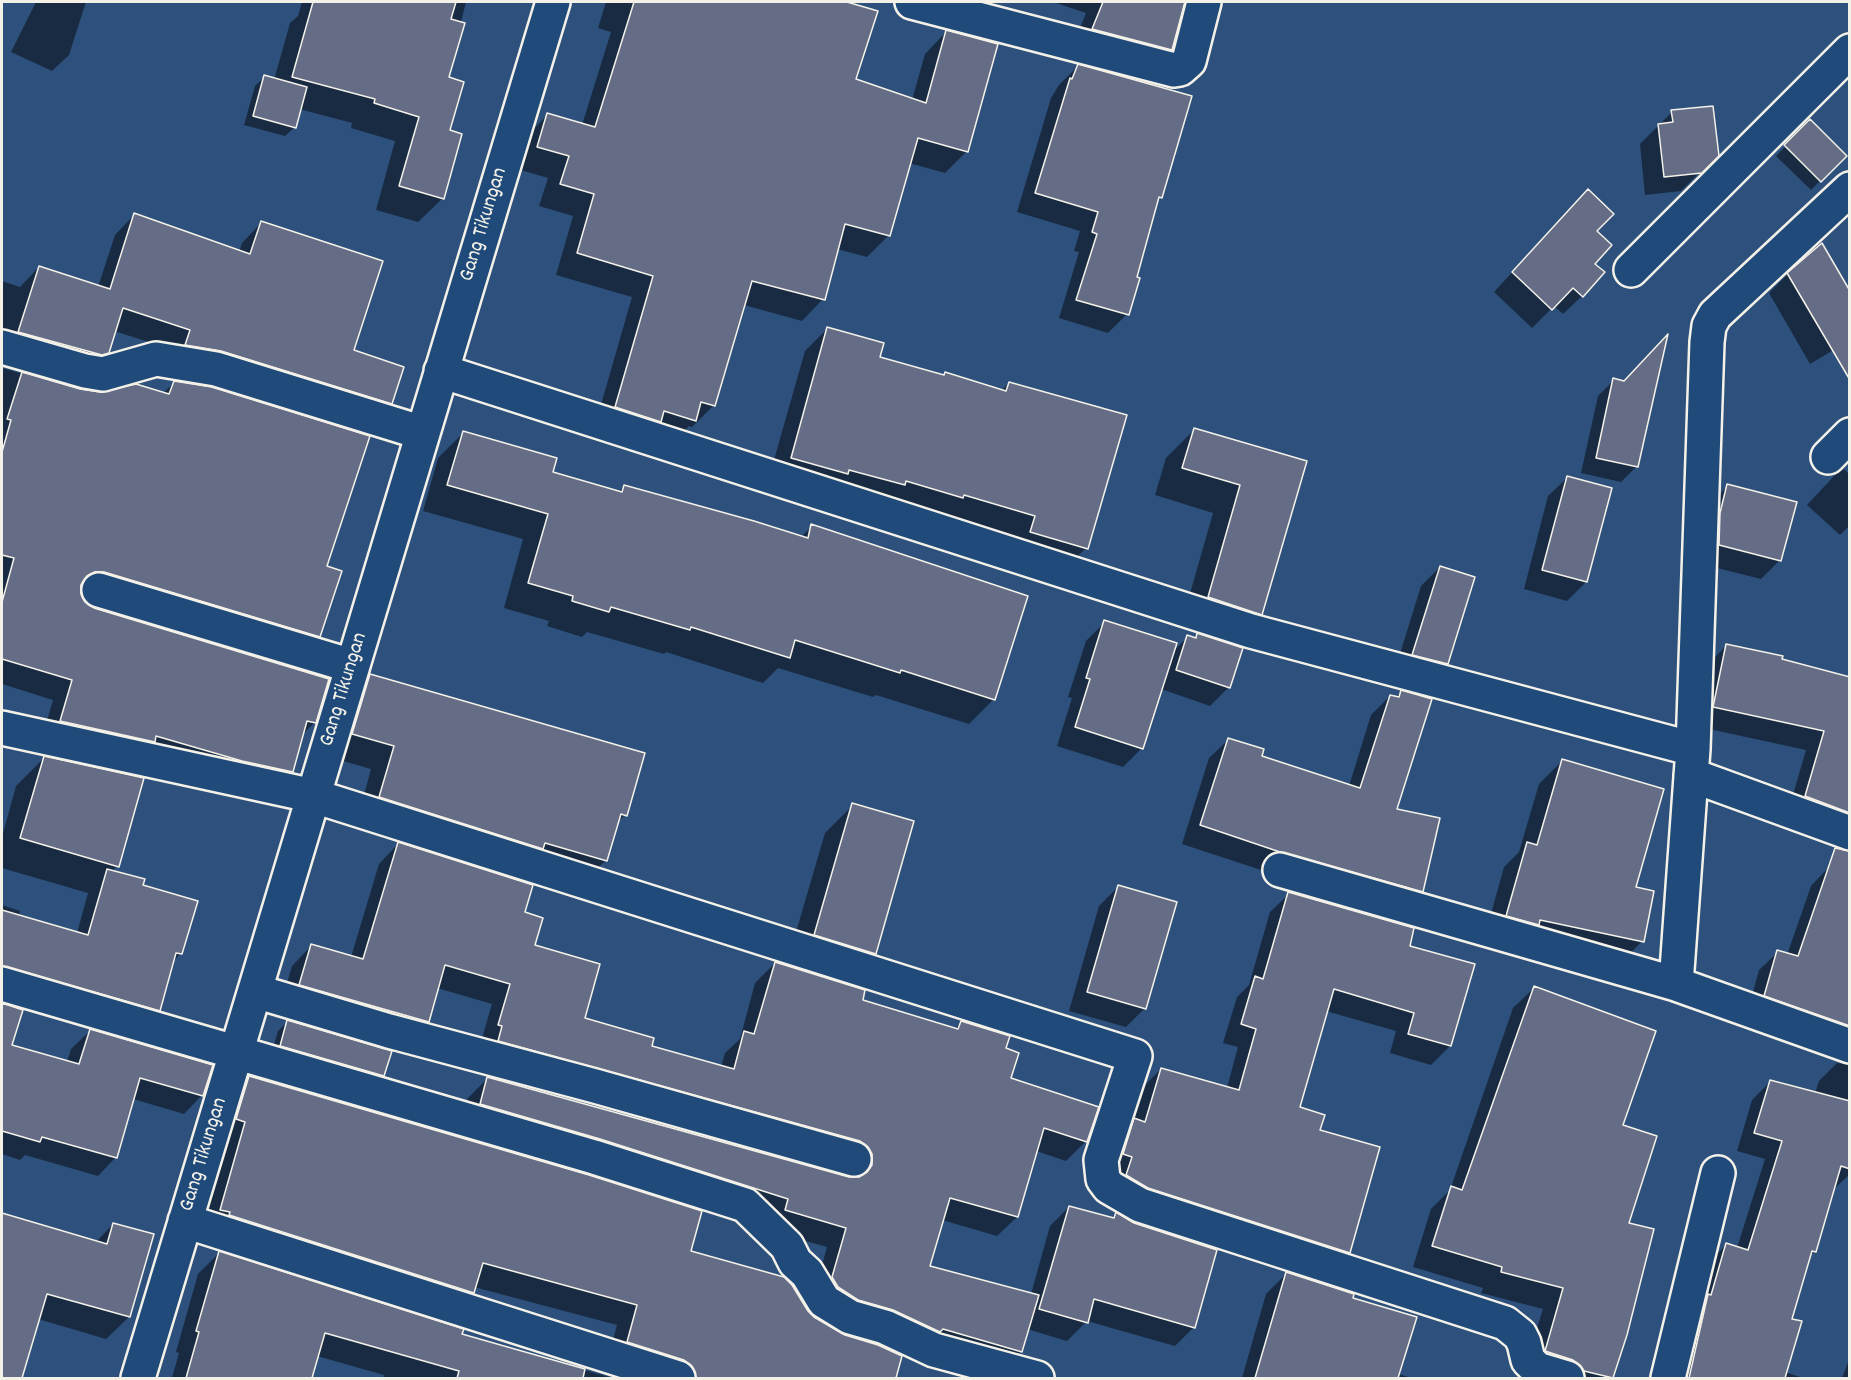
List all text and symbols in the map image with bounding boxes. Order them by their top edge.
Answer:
street label: Gang Tikungan [455,165,515,285]
street label: Gang Tikungan [315,630,375,750]
street label: Gang Tikungan [175,1095,235,1215]

